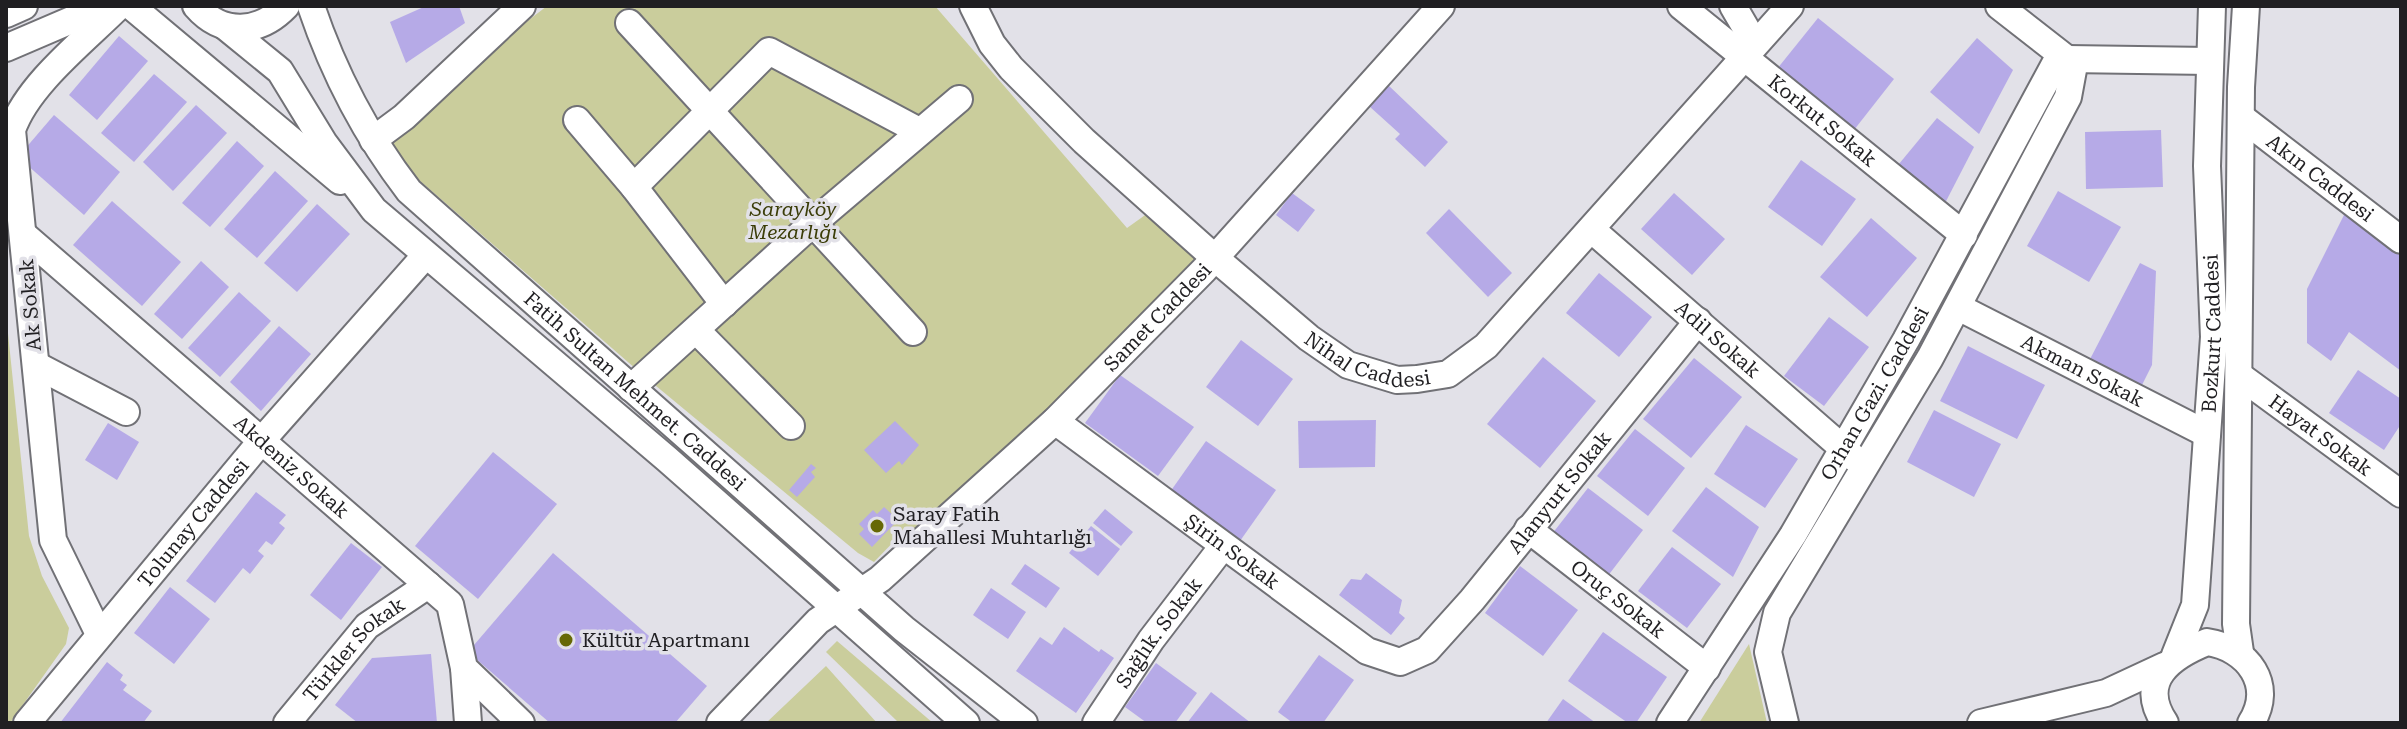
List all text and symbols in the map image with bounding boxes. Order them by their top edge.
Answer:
street label: Korkut Sokak [1763,69,1882,172]
street label: Akın Caddesi [2262,129,2379,227]
park label: Sarayköy Mezarlığı [748,197,837,244]
street label: Bozkurt Caddesi [2197,254,2226,414]
street label: Ak Sokak [14,258,46,352]
street label: Samet Caddesi [1099,258,1216,376]
street label: Fatih Sultan Mehmet. Caddesi [519,286,751,495]
street label: Adil Sokak [1670,296,1765,383]
street label: Orhan Gazi. Caddesi [1815,303,1934,485]
street label: Nihal Caddesi [1300,326,1432,392]
street label: Akman Sokak [2017,329,2148,412]
street label: Hayat Sokak [2264,389,2377,481]
street label: Akdeniz Sokak [229,410,354,523]
street label: Alanyurt Sokak [1503,426,1616,558]
street label: Tolunay Caddesi [133,454,254,593]
place label: Saray Fatih Mahallesi Muhtarlığı [893,502,1092,549]
street label: Şirin Sokak [1180,509,1285,595]
marker: Saray Fatih Mahallesi Muhtarlığı [868,517,886,535]
street label: Oruç Sokak [1566,555,1670,643]
street label: Sağlık. Sokak [1111,572,1207,692]
street label: Türkler Sokak [298,592,409,706]
place label: Kültür Apartmanı [582,628,750,652]
marker: Kültür Apartmanı [557,631,575,649]

